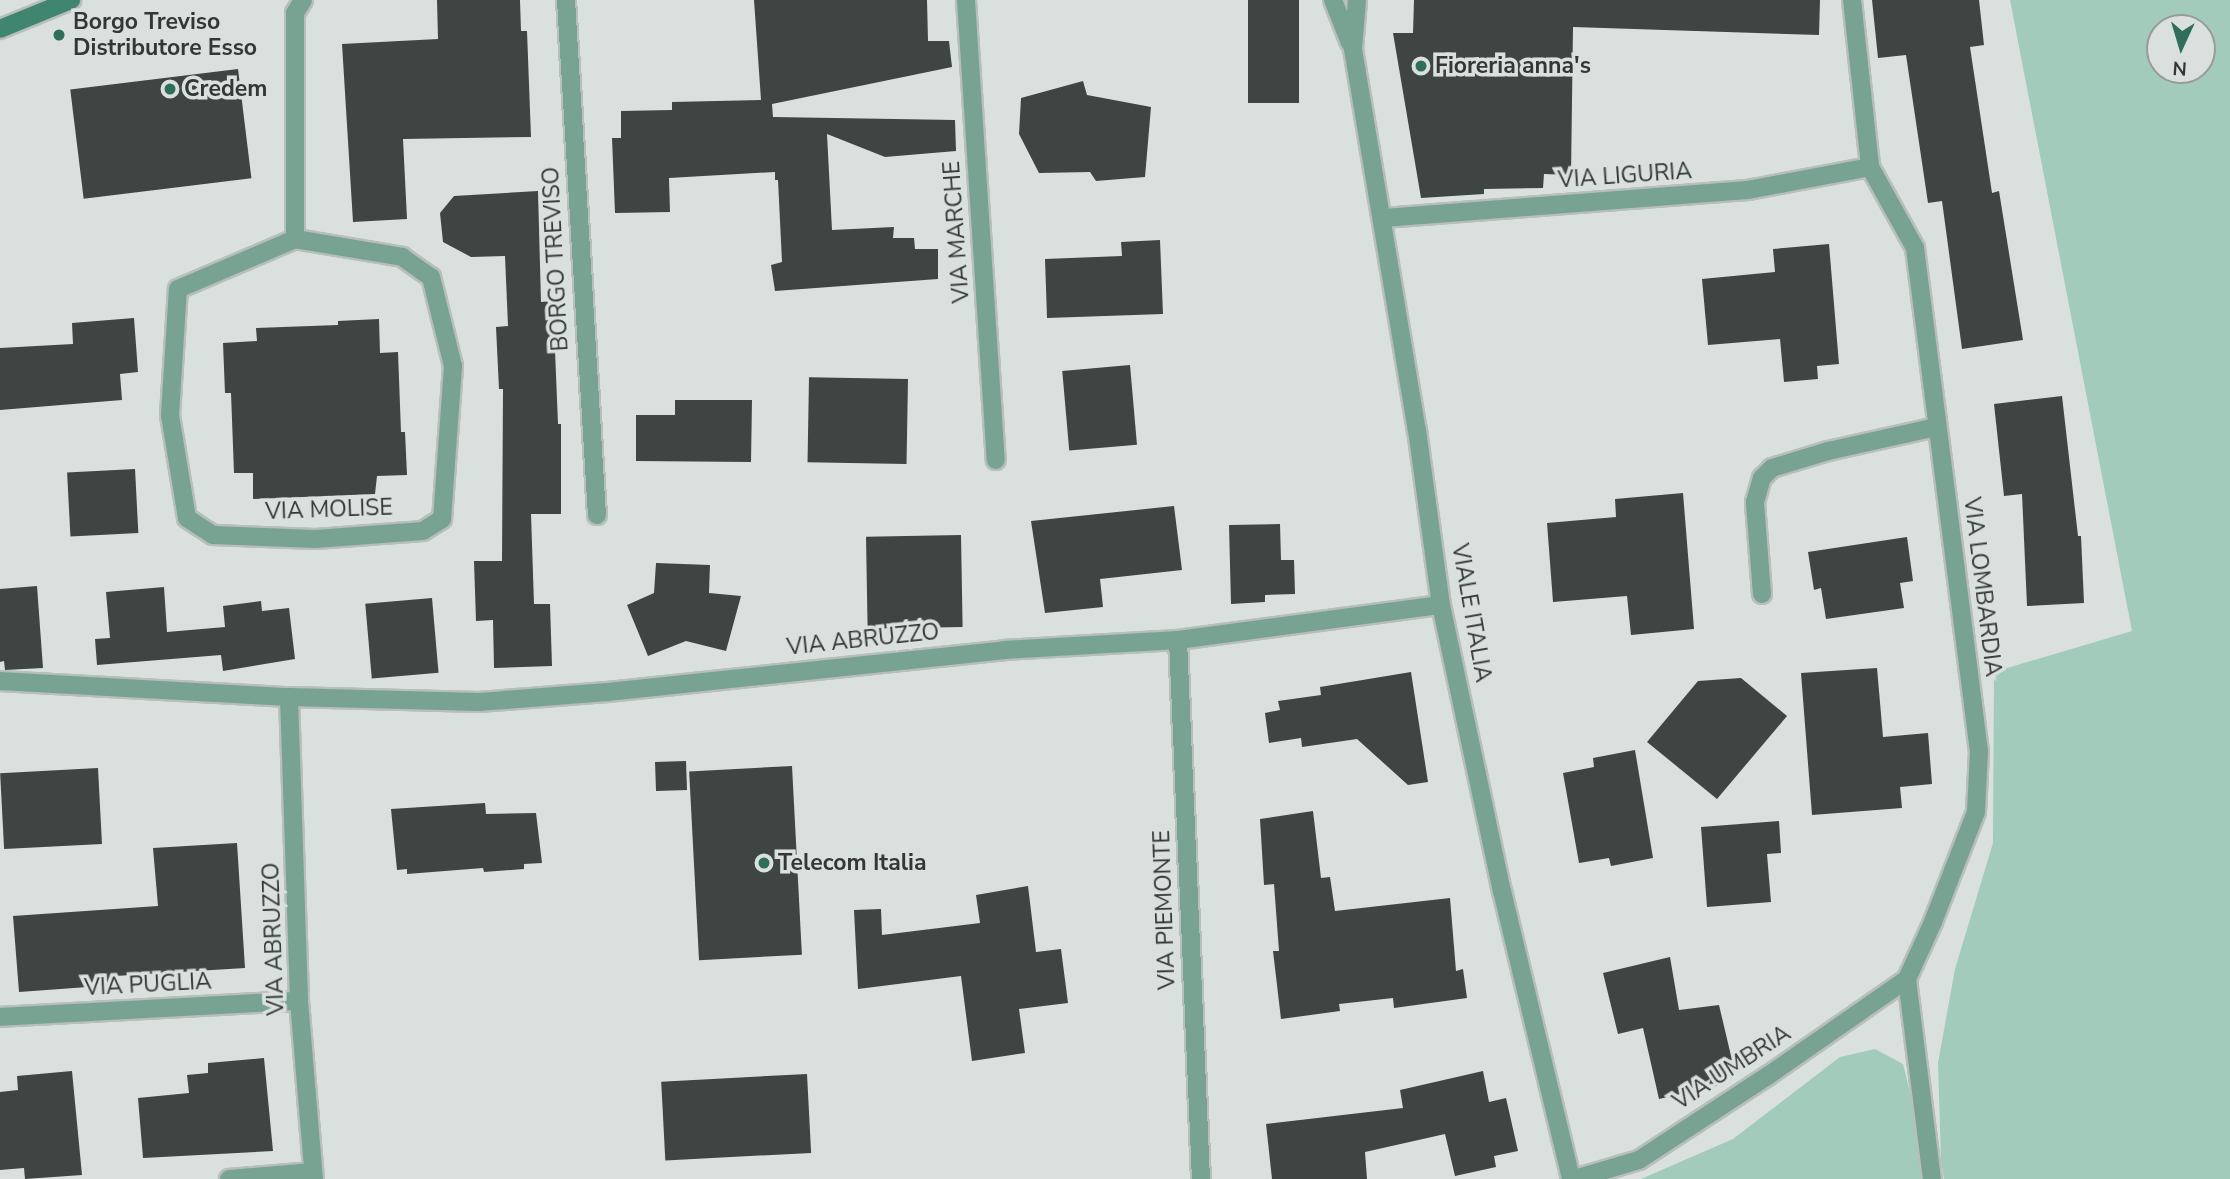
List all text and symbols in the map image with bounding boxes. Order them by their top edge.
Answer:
place label: Borgo Treviso Distributore Esso [73,8,257,62]
north arrow [2146,14,2216,84]
marker: Borgo Treviso Distributore Esso [51,27,67,43]
place label: Fioreria anna's [1435,52,1591,80]
text: N [2172,54,2188,81]
marker: Fioreria anna's [1413,58,1429,74]
place label: Credem [184,75,267,103]
marker: Credem [162,81,178,97]
street label: VIA LIGURIA [1557,158,1693,194]
street label: VIA MARCHE [938,160,976,304]
street label: BORGO TREVISO [537,166,575,352]
street label: VIA MOLISE [265,494,393,526]
street label: VIA LOMBARDIA [1957,496,2007,678]
street label: VIALE ITALIA [1445,542,1497,684]
street label: VIA ABRUZZO [785,618,941,662]
street label: VIA PIEMONTE [1148,830,1182,990]
place label: Telecom Italia [778,849,927,877]
marker: Telecom Italia [756,855,772,871]
street label: VIA ABRUZZO [258,862,290,1016]
street label: VIA PUGLIA [84,968,212,1002]
street label: VIA UMBRIA [1668,1020,1796,1116]

